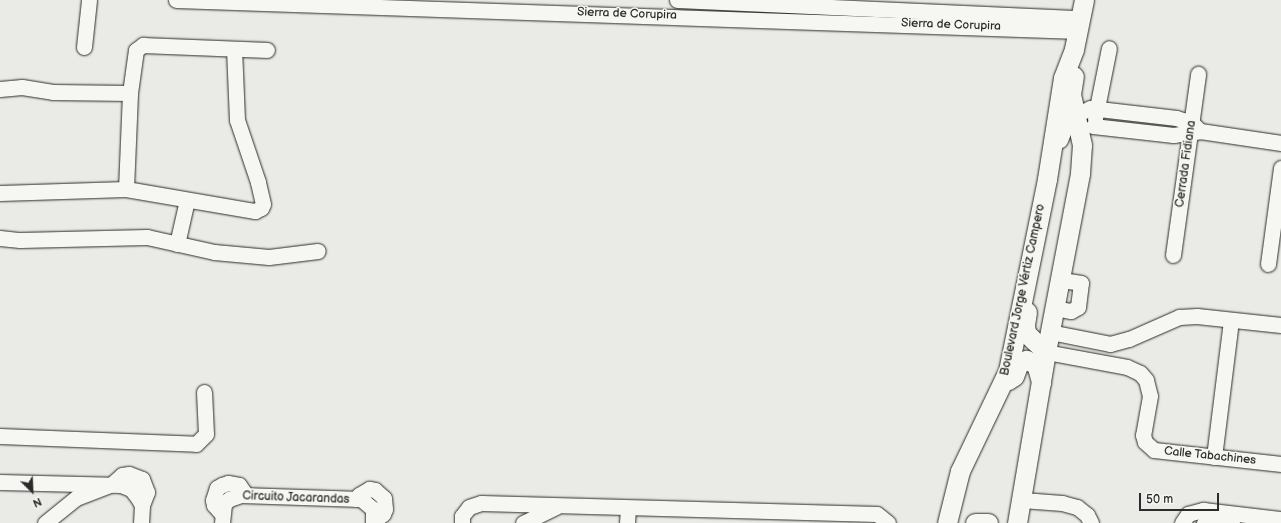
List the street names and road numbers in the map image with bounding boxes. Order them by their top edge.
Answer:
street label: Sierra de Corupira [577,5,677,23]
street label: Sierra de Corupira [901,16,1001,34]
street label: Cerrada Fidiana [1173,120,1199,208]
street label: Boulevard Jorge Vértiz Campero [998,202,1048,378]
street label: Calle Tabachines [1163,444,1257,468]
street label: Circuito Jacarandas [242,489,350,507]

